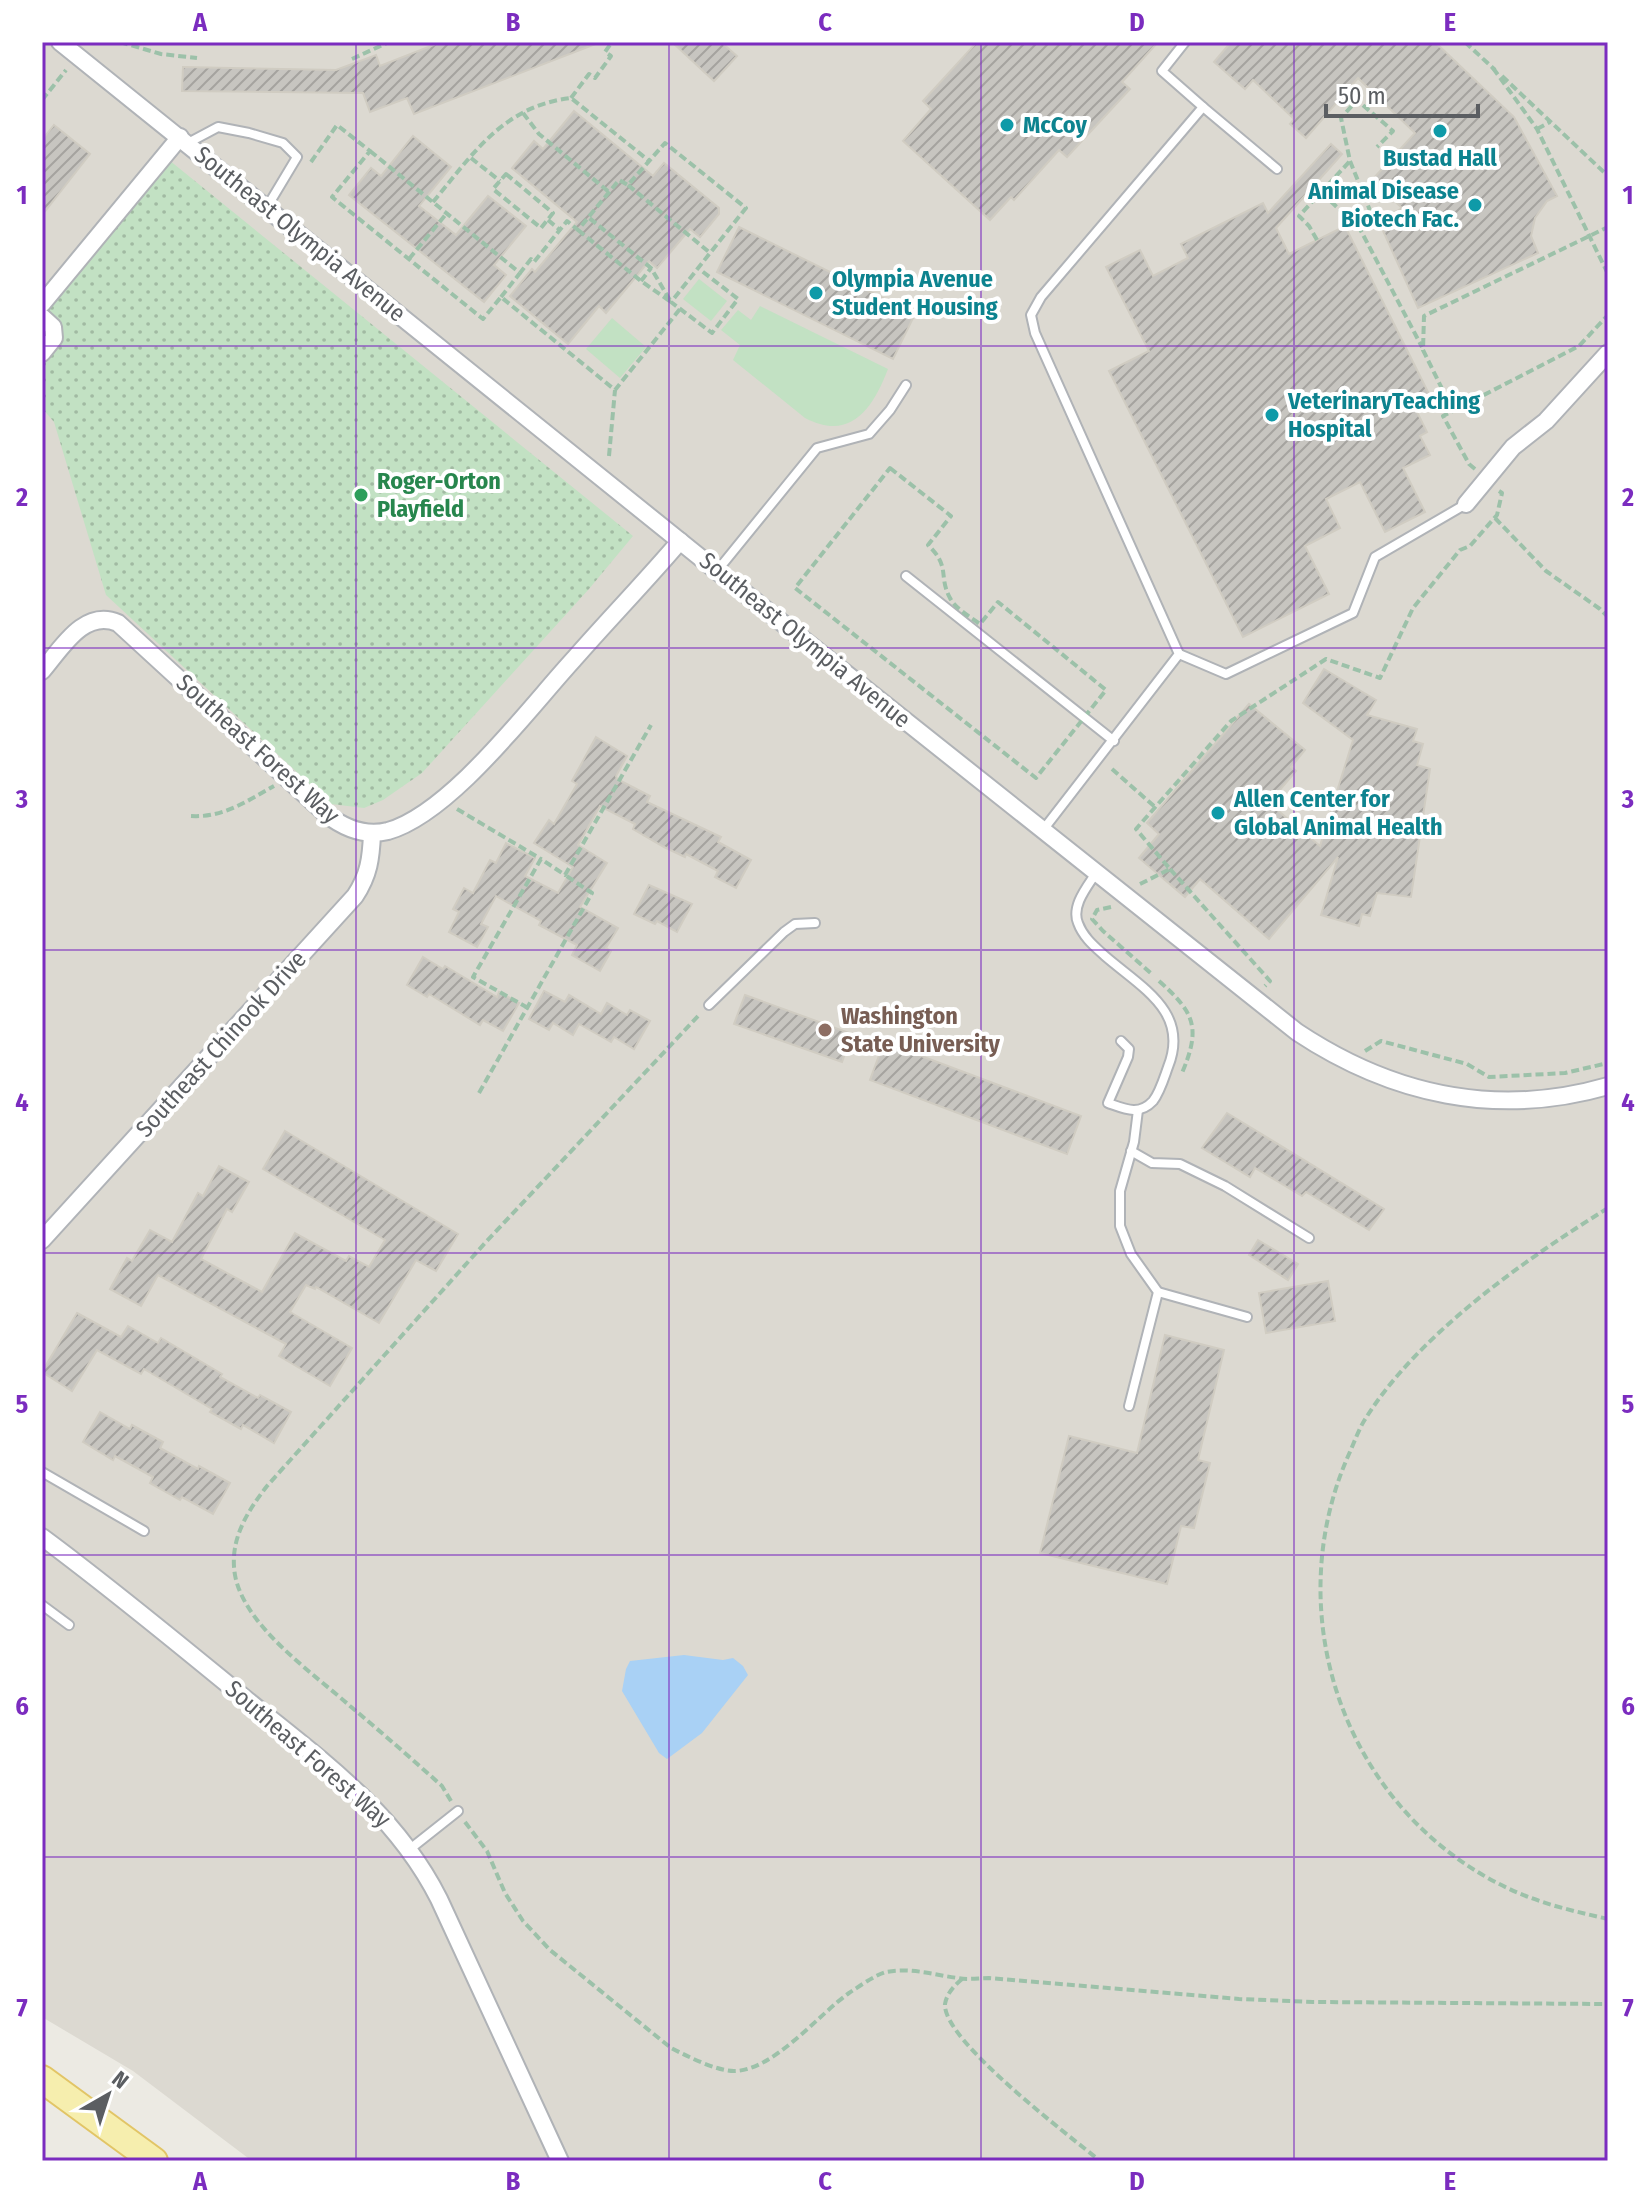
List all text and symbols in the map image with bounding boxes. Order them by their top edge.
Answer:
text: A [192,7,208,38]
text: B [506,7,521,38]
text: C [818,7,832,38]
text: D [1129,7,1145,38]
text: E [1444,7,1456,38]
scale bar [1326,68,1478,118]
text: 50 m [1338,82,1386,110]
place label: McCoy [1023,111,1087,139]
marker: McCoy [998,116,1016,134]
marker: Bustad Hall [1431,122,1449,140]
street label: Southeast Olympia Avenue [189,140,411,328]
place label: Bustad Hall [1383,144,1497,172]
place label: Animal Disease Biotech Fac. [1307,177,1459,233]
text: 1 [17,180,28,211]
text: 1 [1623,180,1634,211]
marker: Animal Disease Biotech Fac. [1466,196,1484,214]
place label: Olympia Avenue Student Housing [832,265,998,321]
marker: Olympia Avenue Student Housing [807,284,825,302]
place label: VeterinaryTeaching Hospital [1287,387,1480,443]
marker: VeterinaryTeaching Hospital [1263,406,1281,424]
place label: Roger-Orton Playfield [377,467,501,523]
text: 2 [15,482,28,513]
text: 2 [1621,482,1634,513]
marker: Roger-Orton Playfield [352,486,370,504]
street label: Southeast Olympia Avenue [694,546,916,734]
street label: Southeast Forest Way [171,669,345,830]
text: 3 [15,784,28,815]
text: 3 [1621,784,1634,815]
place label: Allen Center for Global Animal Health [1233,785,1443,841]
marker: Allen Center for Global Animal Health [1209,804,1227,822]
street label: Southeast Chinook Drive [130,945,312,1143]
place label: Washington State University [841,1002,1001,1058]
marker: Washington State University [816,1021,834,1039]
text: 4 [15,1087,29,1118]
text: 4 [1621,1087,1635,1118]
text: 5 [16,1389,29,1420]
text: 5 [1622,1389,1635,1420]
street label: Southeast Forest Way [220,1675,396,1833]
text: 6 [15,1691,29,1722]
text: 6 [1621,1691,1635,1722]
text: 7 [16,1993,28,2024]
text: 7 [1622,1993,1634,2024]
north arrow [68,2055,148,2135]
text: N [107,2065,134,2094]
text: A [192,2166,208,2197]
text: B [506,2166,521,2197]
text: C [818,2166,832,2197]
text: D [1129,2166,1145,2197]
text: E [1444,2166,1456,2197]

